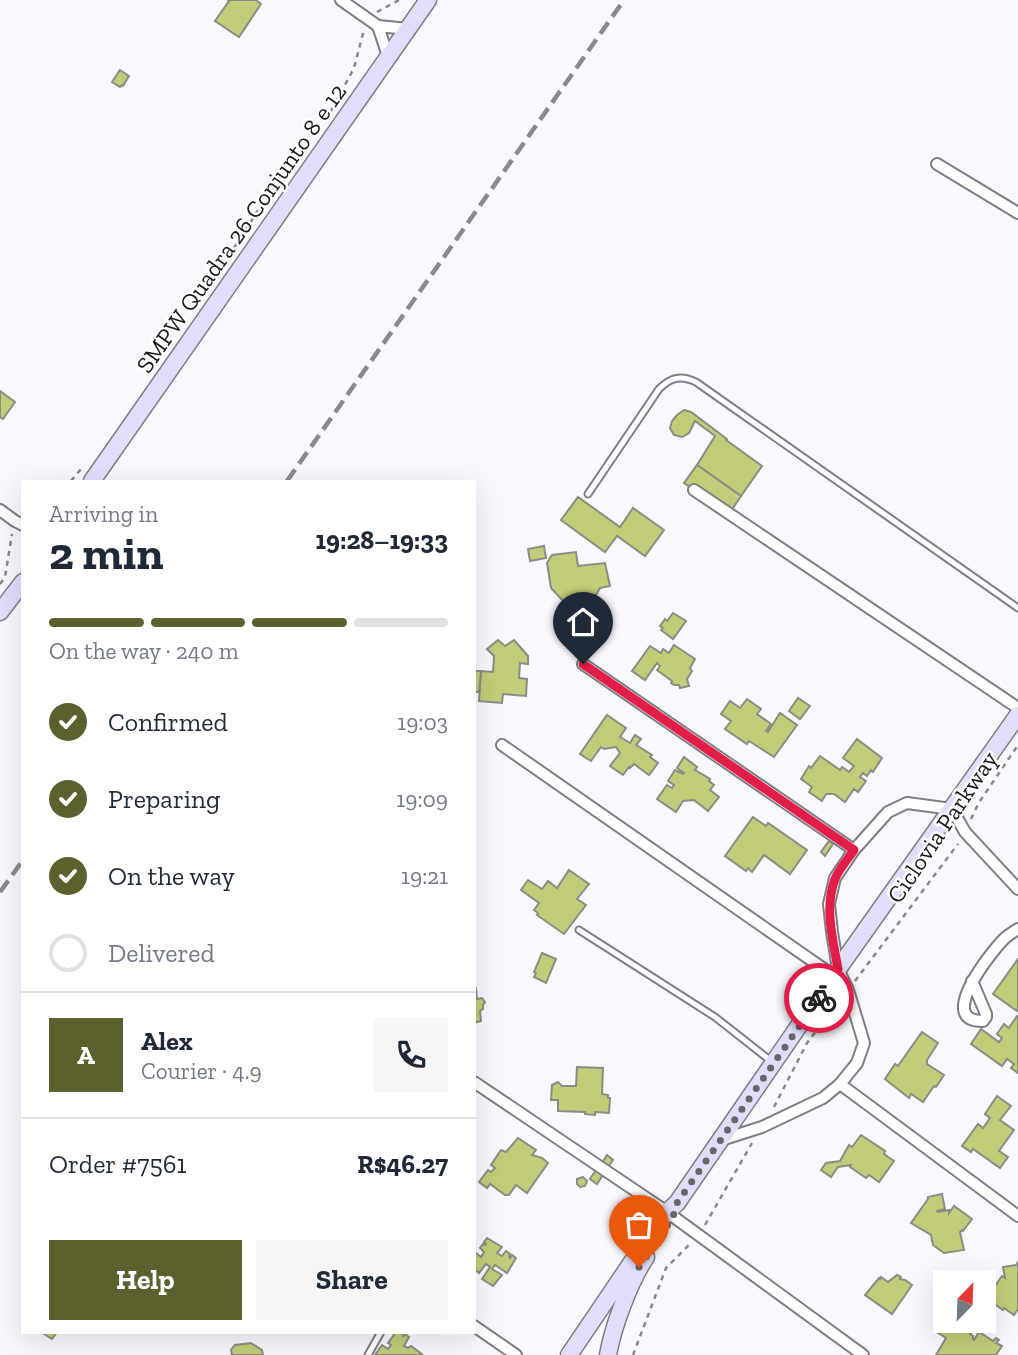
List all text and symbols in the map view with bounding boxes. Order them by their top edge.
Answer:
street label: SMPW Quadra 26 Conjunto 8 e 12 [130,78,352,378]
text: Arriving in [49,500,158,528]
text: 19:28–19:33 [316,524,448,556]
text: 2 min [49,526,164,581]
pin [553,592,613,664]
icon: home [564,603,602,641]
text: On the way · 240 m [49,637,239,665]
icon: check [49,703,87,741]
text: Confirmed [108,706,228,738]
text: 19:03 [397,708,448,736]
street label: Ciclovia Parkway [880,745,1004,908]
icon: check [49,780,87,818]
text: Preparing [108,783,220,815]
text: 19:09 [396,785,448,813]
icon: check [49,857,87,895]
text: On the way [108,860,235,892]
text: 19:21 [401,862,448,890]
text: Delivered [108,937,215,969]
courier [784,963,854,1033]
icon: bike [800,979,838,1017]
button: phone [374,1018,448,1092]
text: Alex [141,1025,193,1057]
text: A [77,1039,95,1071]
text: Courier · 4.9 [141,1057,262,1085]
text: Order #7561 [49,1148,187,1180]
text: R$46.27 [357,1148,448,1180]
pin [609,1195,669,1267]
icon: bag [620,1206,658,1244]
button: Help [49,1240,242,1320]
button: Share [256,1240,448,1320]
north arrow [933,1270,996,1334]
map controls [933,1270,996,1333]

